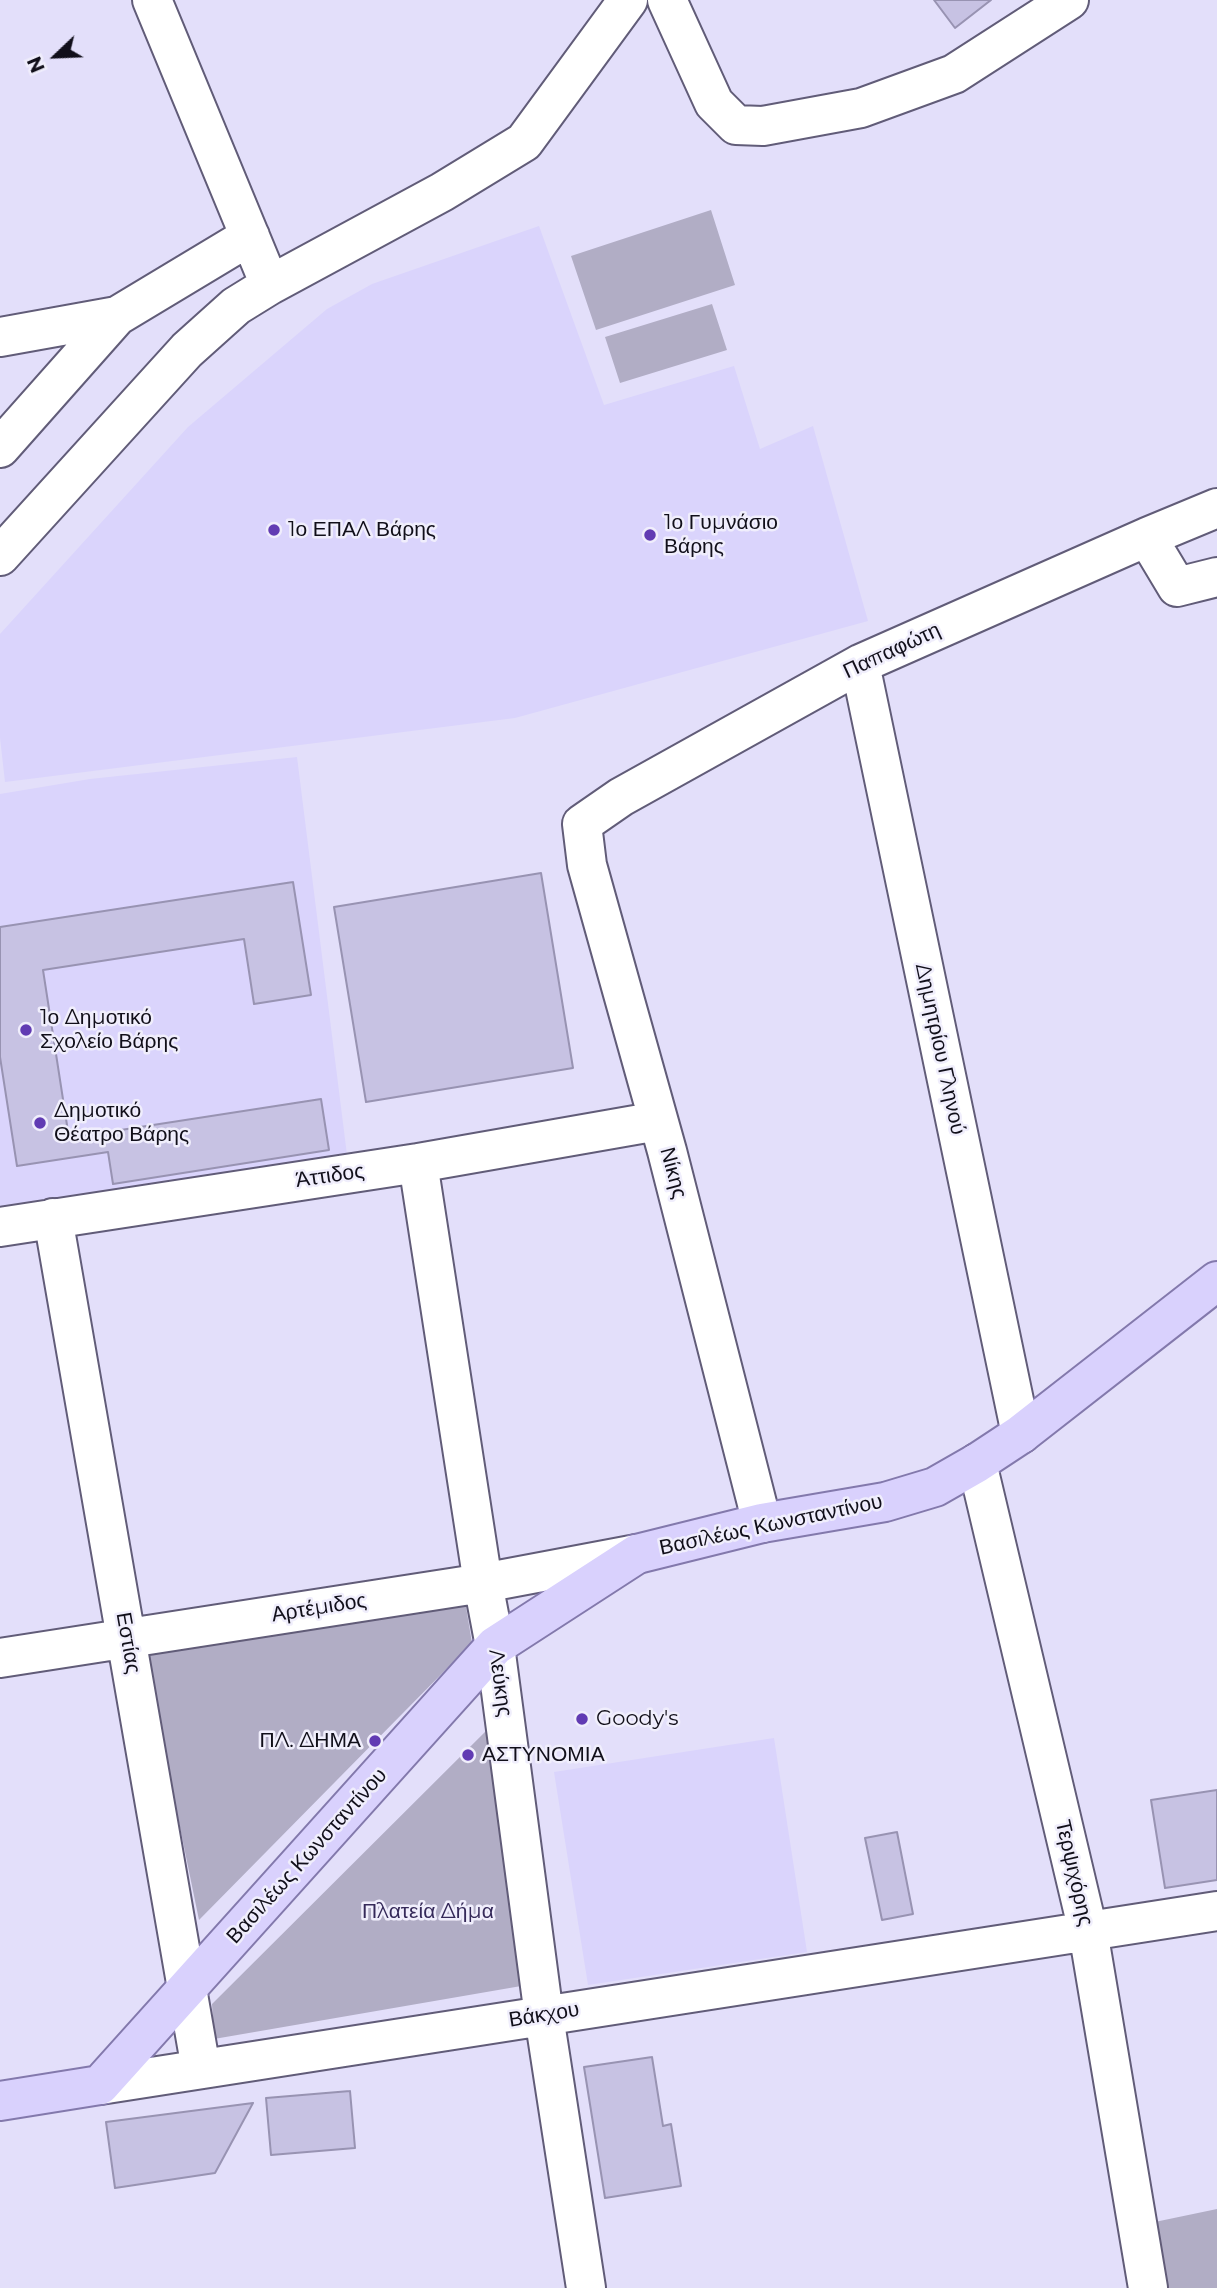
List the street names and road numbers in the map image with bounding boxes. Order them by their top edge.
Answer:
street label: Παπαφώτη [839,618,945,684]
street label: Δημητρίου Γληνού [910,961,970,1137]
street label: Νίκης [654,1145,692,1201]
street label: Άττιδος [294,1159,366,1193]
street label: Βασιλέως Κωνσταντίνου [657,1489,885,1561]
street label: Αρτέμιδος [270,1588,368,1628]
street label: Εστίας [110,1610,146,1676]
street label: Λεύκης [483,1648,517,1718]
street label: Βασιλέως Κωνσταντίνου [222,1763,392,1949]
street label: Τερψιχόρης [1050,1817,1098,1929]
street label: Βάκχου [507,1997,581,2033]

